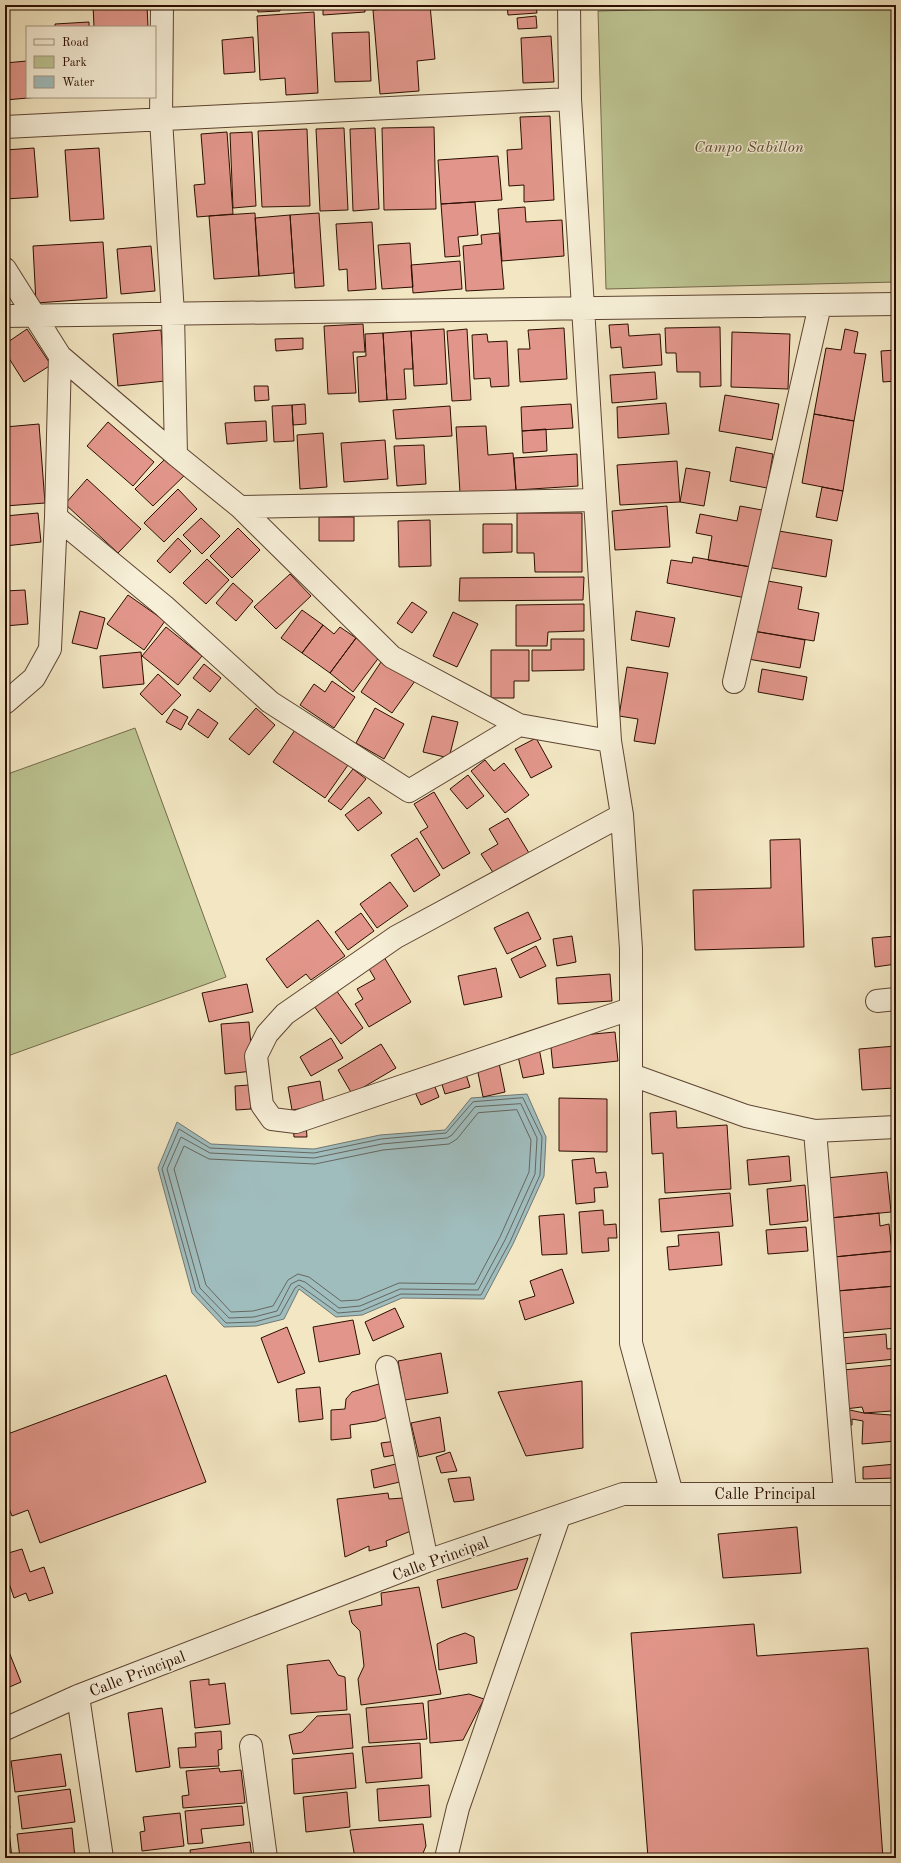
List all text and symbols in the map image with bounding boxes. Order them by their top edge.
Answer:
legend [26,26,156,98]
text: Road [62,37,89,49]
text: Park [62,57,87,69]
text: Water [62,77,95,89]
park label: Campo Sabillon [694,140,804,156]
street label: Calle Principal [714,1487,816,1503]
street label: Calle Principal [390,1535,491,1585]
street label: Calle Principal [88,1649,188,1700]

